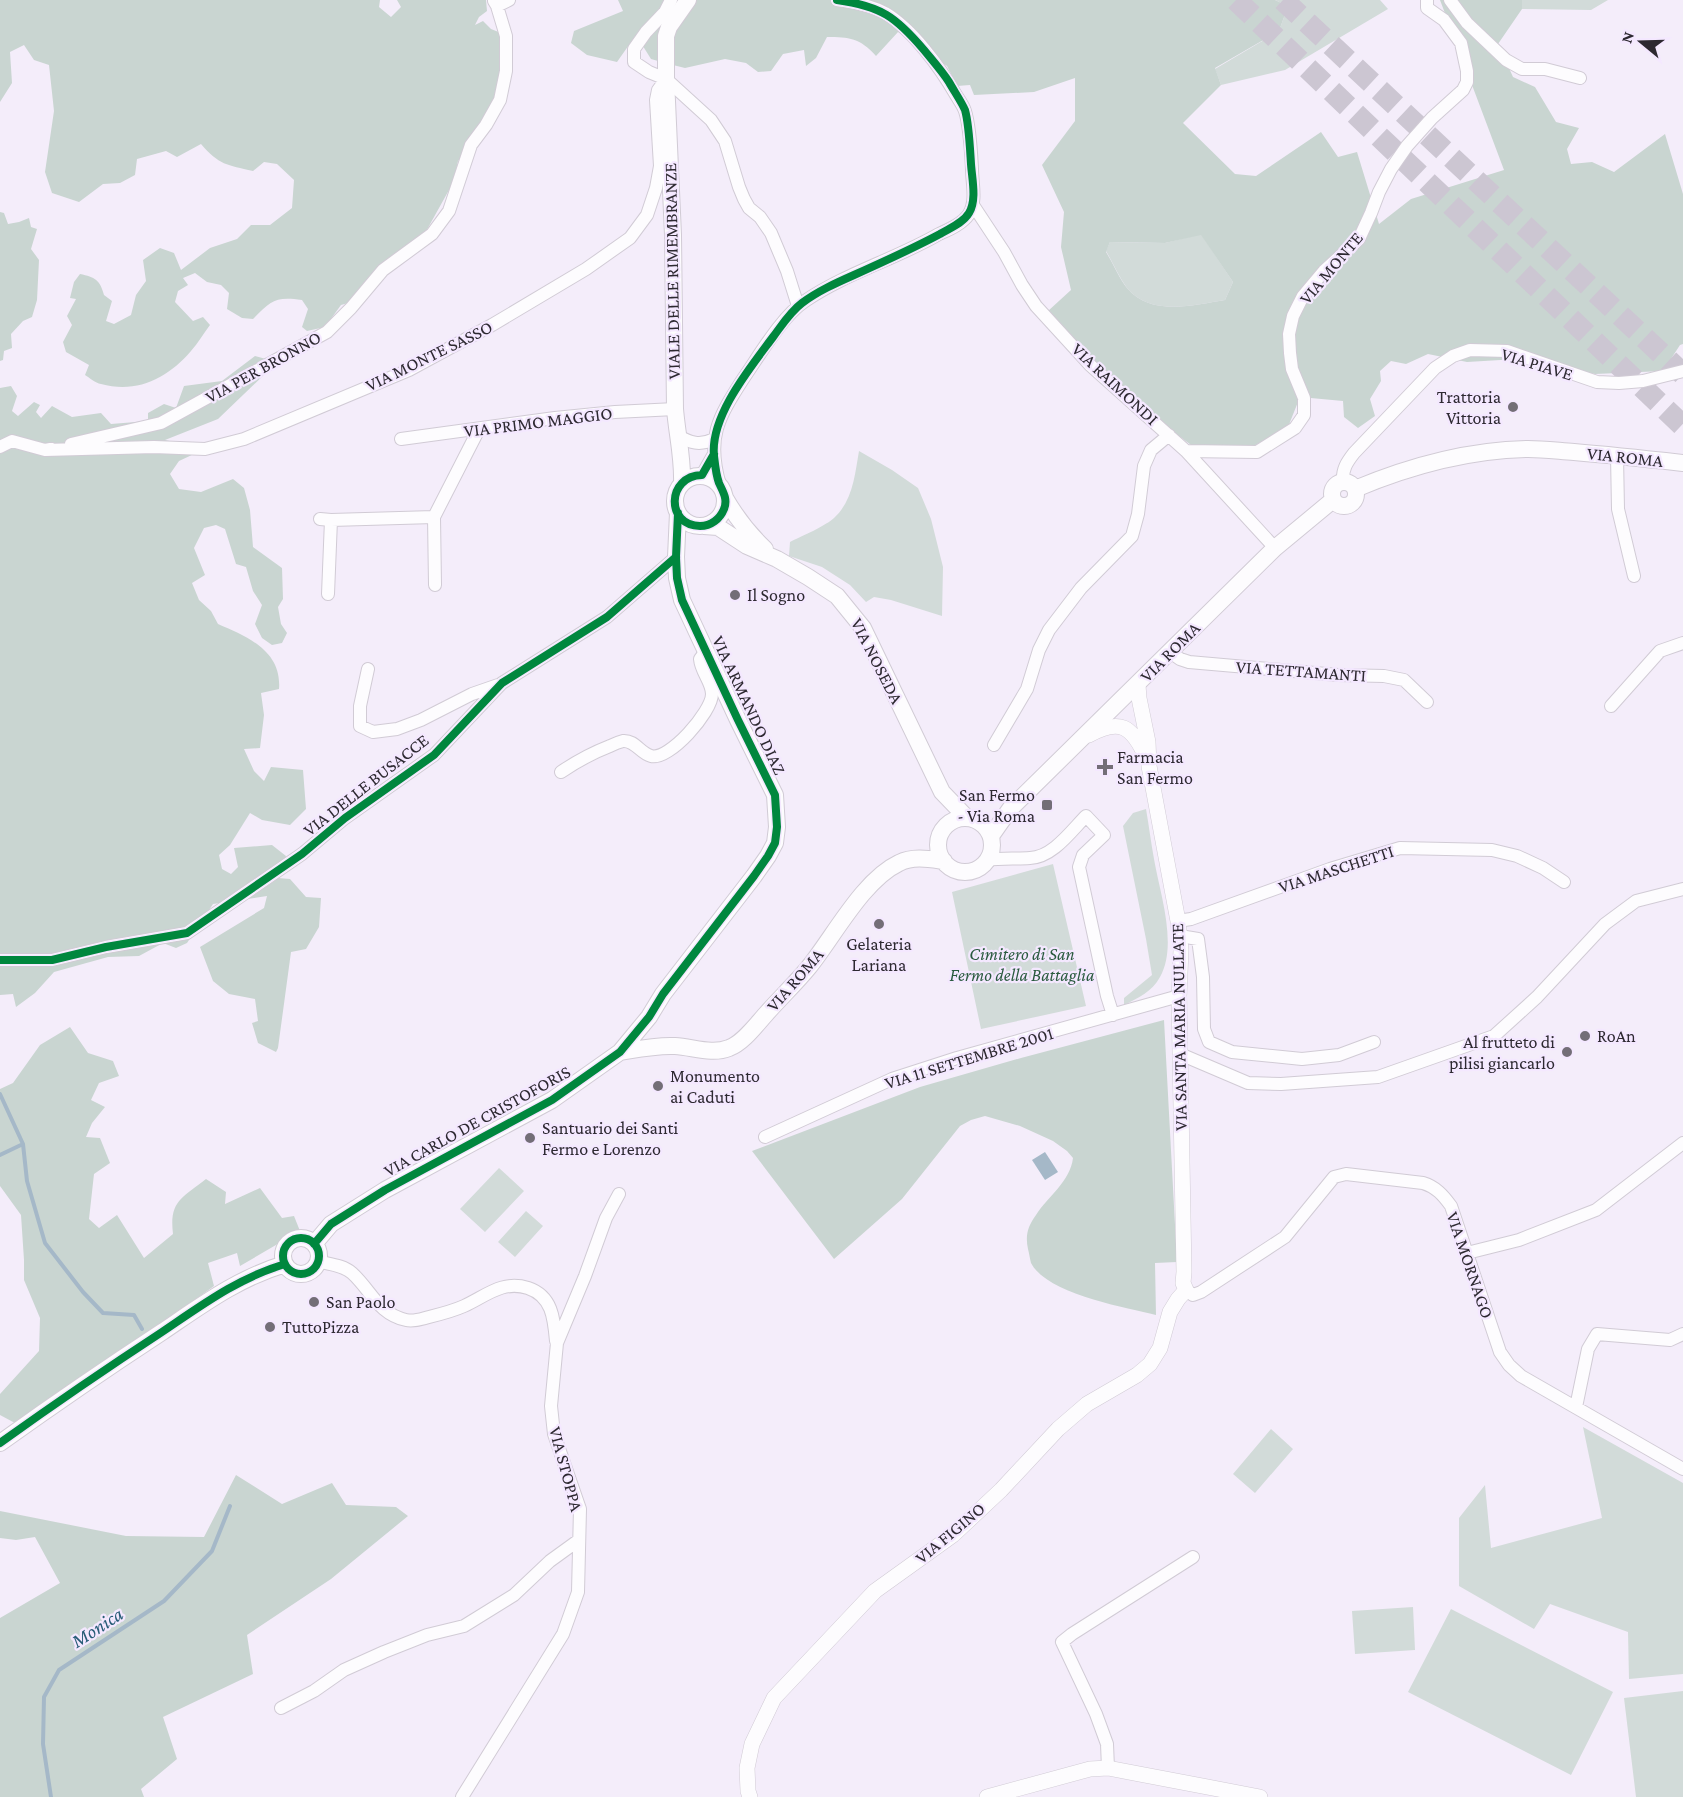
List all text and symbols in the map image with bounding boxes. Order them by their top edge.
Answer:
north arrow [1611,12,1671,72]
text: N [1617,29,1637,45]
street label: VIALE DELLE RIMEMBRANZE [660,162,684,379]
street label: VIA MONTE [1295,228,1367,308]
street label: VIA MONTE SASSO [362,317,496,395]
street label: VIA PER BRONNO [202,327,324,407]
street label: VIA RAIMONDI [1068,339,1162,429]
street label: VIA PIAVE [1499,344,1575,384]
place label: Trattoria Vittoria [1437,387,1501,428]
marker: Trattoria Vittoria [1506,400,1520,414]
street label: VIA PRIMO MAGGIO [463,403,613,441]
street label: VIA ROMA [1586,443,1665,471]
place label: Il Sogno [747,585,805,605]
marker: Il Sogno [728,588,742,602]
street label: VIA NOSEDA [847,615,907,708]
street label: VIA ROMA [1136,617,1205,686]
street label: VIA ARMANDO DIAZ [708,632,790,778]
street label: VIA TETTAMANTI [1235,656,1367,686]
street label: VIA DELLE BUSACCE [299,730,433,840]
place label: Farmacia San Fermo [1117,747,1193,788]
marker: Farmacia San Fermo [1098,760,1112,774]
place label: San Fermo - Via Roma [957,785,1035,826]
marker: San Fermo - Via Roma [1040,798,1054,812]
street label: VIA MASCHETTI [1276,841,1396,897]
marker: Gelateria Lariana [872,917,886,931]
street label: VIA SANTA MARIA NULLATE [1167,923,1191,1131]
place label: Gelateria Lariana [846,934,912,975]
street label: VIA ROMA [762,944,828,1015]
park label: Cimitero di San Fermo della Battaglia [950,944,1095,985]
street label: VIA 11 SETTEMBRE 2001 [882,1023,1056,1093]
place label: RoAn [1597,1026,1636,1046]
marker: RoAn [1578,1029,1592,1043]
place label: Al frutteto di pilisi giancarlo [1449,1032,1555,1073]
marker: Al frutteto di pilisi giancarlo [1560,1045,1574,1059]
street label: VIA CARLO DE CRISTOFORIS [380,1061,574,1181]
place label: Monumento ai Caduti [670,1066,760,1107]
marker: Monumento ai Caduti [651,1079,665,1093]
place label: Santuario dei Santi Fermo e Lorenzo [542,1118,679,1159]
marker: Santuario dei Santi Fermo e Lorenzo [523,1131,537,1145]
street label: VIA MORNAGO [1442,1209,1498,1321]
place label: San Paolo [326,1292,396,1312]
marker: San Paolo [307,1295,321,1309]
place label: TuttoPizza [282,1317,359,1337]
marker: TuttoPizza [263,1320,277,1334]
street label: VIA STOPPA [545,1424,587,1514]
street label: VIA FIGINO [911,1498,989,1568]
water label: Monica [66,1602,127,1652]

